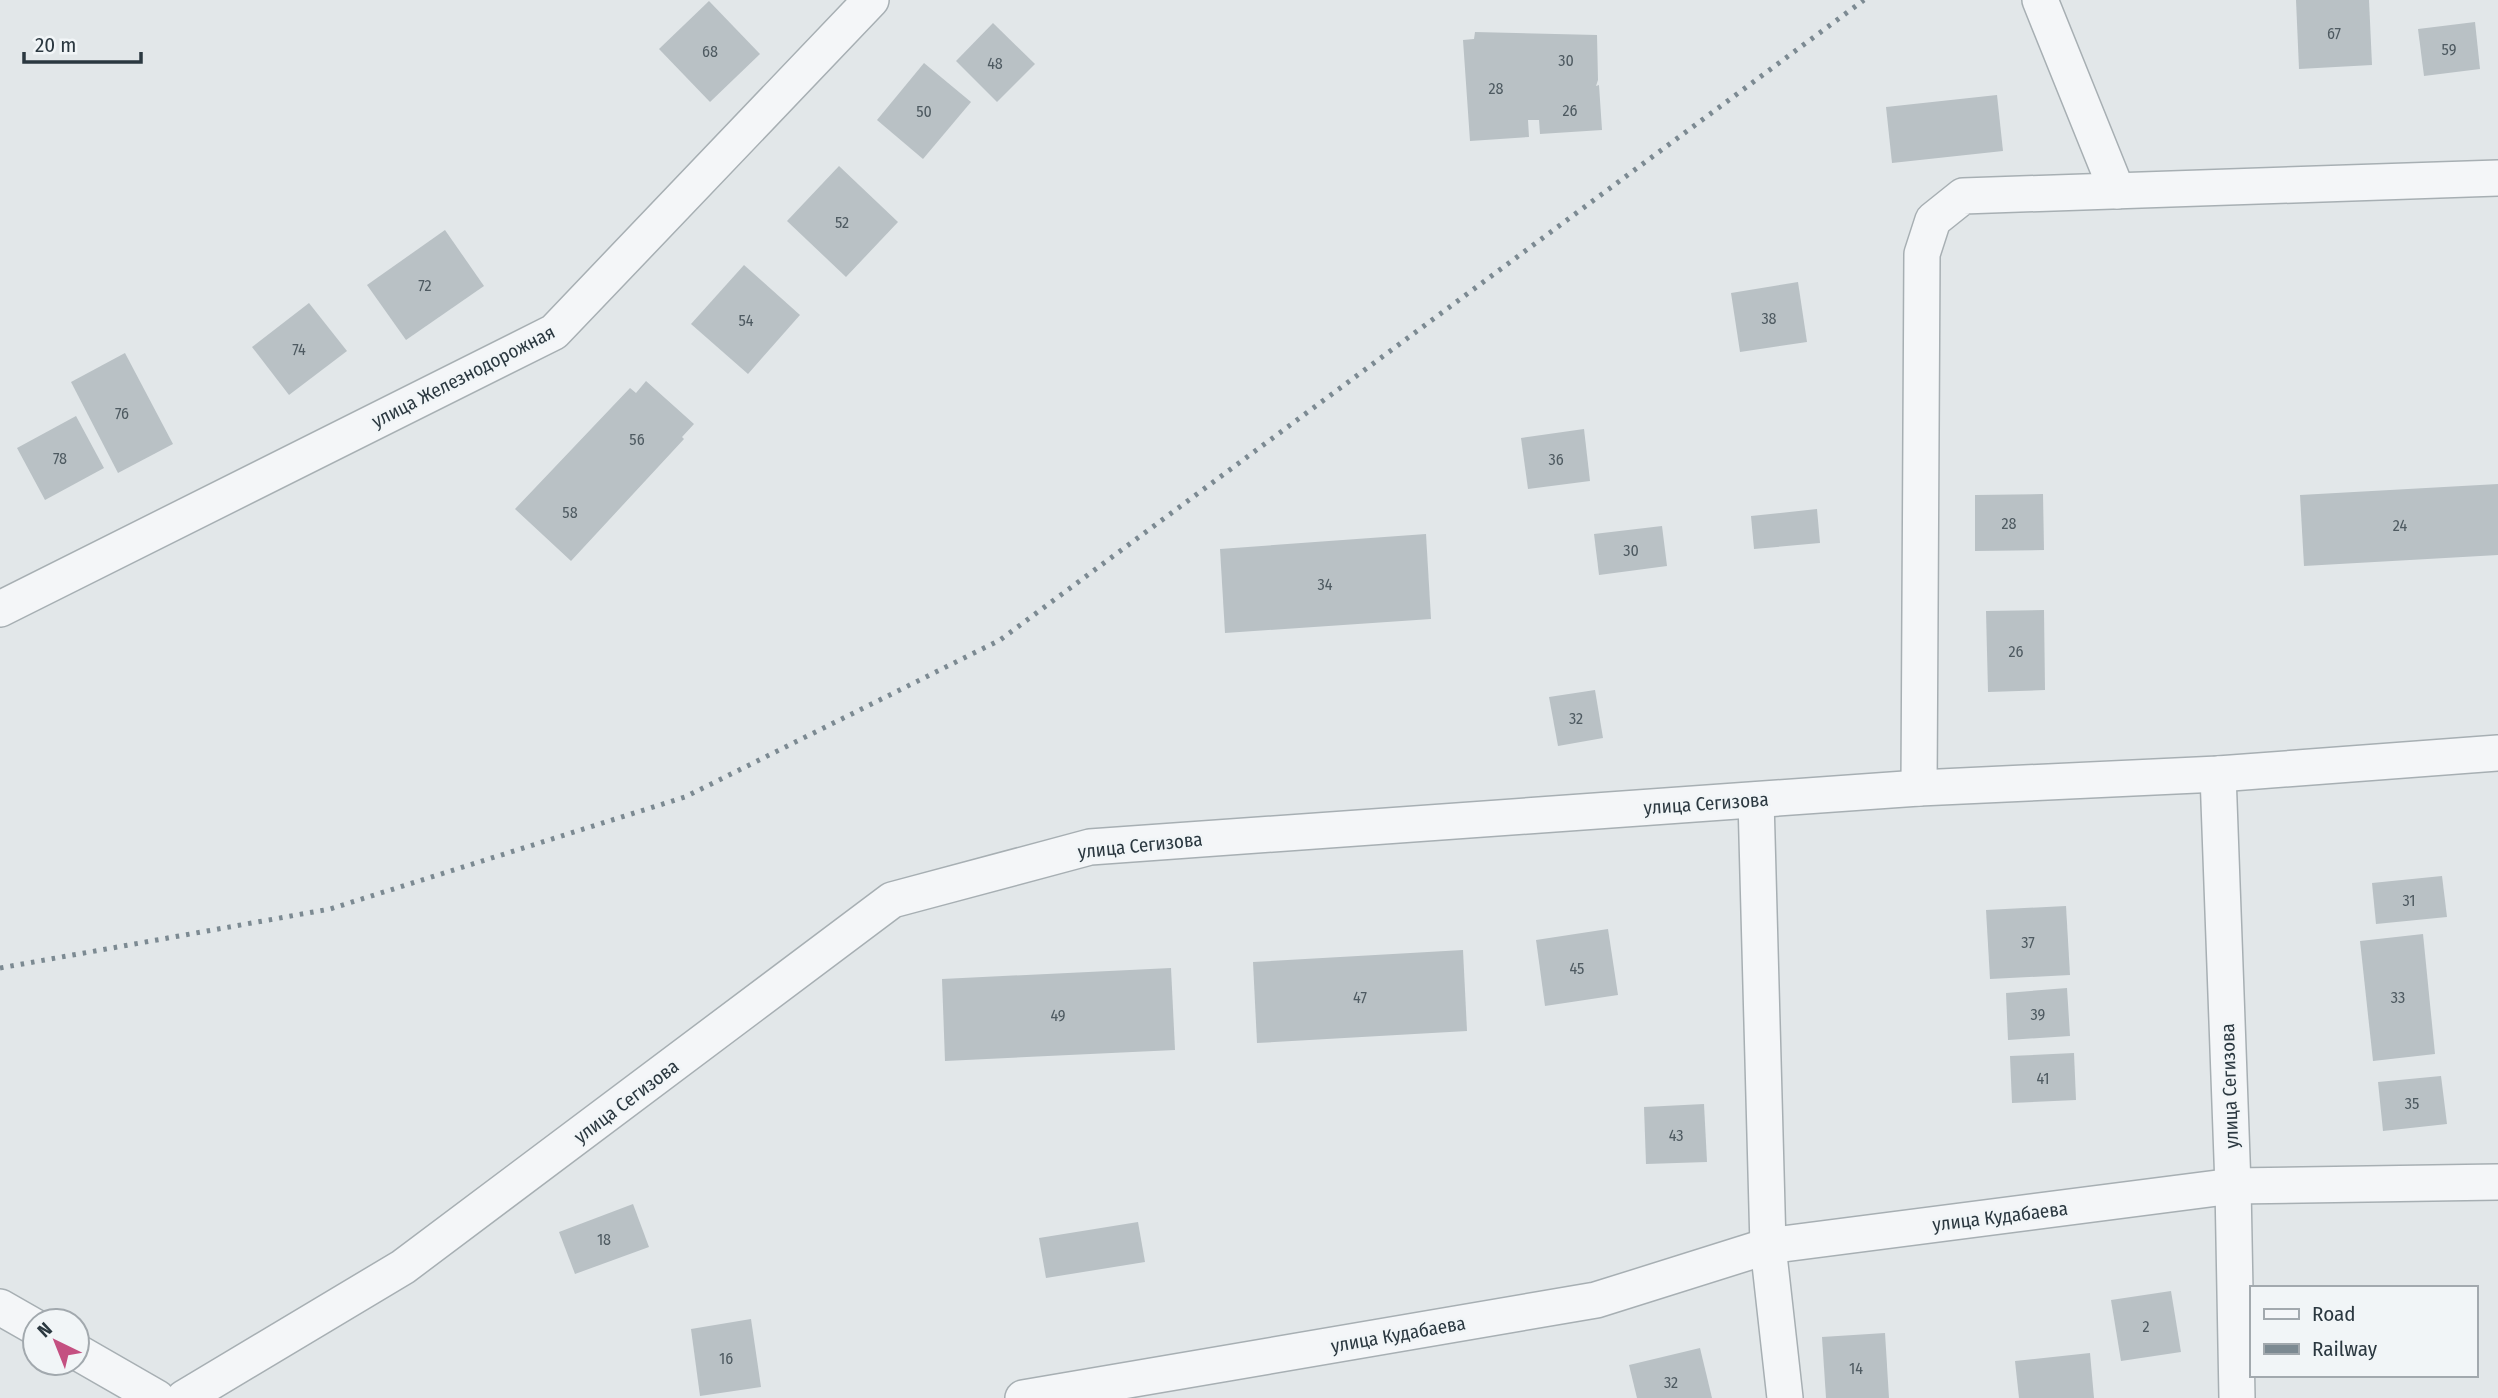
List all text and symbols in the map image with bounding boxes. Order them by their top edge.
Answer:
scale bar [24,21,142,65]
house number: 67 [2327,24,2342,43]
text: 20 m [35,32,76,58]
house number: 59 [2442,40,2457,59]
house number: 68 [702,42,718,61]
house number: 30 [1558,51,1574,70]
house number: 48 [987,54,1003,73]
house number: 28 [1488,79,1504,98]
house number: 26 [1563,101,1578,120]
house number: 50 [916,102,932,121]
house number: 52 [835,213,849,232]
house number: 72 [418,276,432,295]
house number: 38 [1761,309,1777,328]
house number: 54 [738,311,754,330]
street label: улица Железнодорожная [368,320,559,433]
house number: 74 [292,340,306,359]
house number: 76 [115,404,129,423]
house number: 56 [629,430,645,449]
house number: 78 [53,449,67,468]
house number: 36 [1548,450,1564,469]
house number: 58 [562,503,578,522]
house number: 28 [2001,514,2017,533]
house number: 24 [2393,516,2407,535]
house number: 30 [1623,541,1639,560]
house number: 34 [1318,575,1333,594]
house number: 26 [2009,642,2024,661]
house number: 32 [1569,709,1583,728]
street label: улица Сегизова [1643,788,1769,819]
street label: улица Сегизова [1077,828,1204,863]
house number: 31 [2402,891,2416,910]
house number: 37 [2021,933,2035,952]
house number: 45 [1570,959,1584,978]
house number: 47 [1353,988,1367,1007]
house number: 33 [2391,988,2405,1007]
house number: 39 [2031,1005,2046,1024]
house number: 49 [1050,1006,1066,1025]
street label: улица Сегизова [2216,1023,2243,1149]
street label: улица Сегизова [569,1055,683,1148]
house number: 41 [2036,1069,2050,1088]
house number: 35 [2405,1094,2419,1113]
house number: 43 [1669,1126,1683,1145]
street label: улица Кудабаева [1931,1197,2069,1236]
house number: 18 [597,1230,611,1249]
legend [2250,1286,2477,1377]
text: Road [2312,1301,2356,1327]
north arrow [21,1307,91,1377]
street label: улица Кудабаева [1329,1311,1467,1358]
house number: 2 [2142,1317,2150,1336]
text: N [33,1318,57,1342]
text: Railway [2312,1336,2378,1362]
house number: 16 [719,1349,733,1368]
house number: 14 [1849,1359,1863,1378]
house number: 32 [1664,1373,1678,1392]

